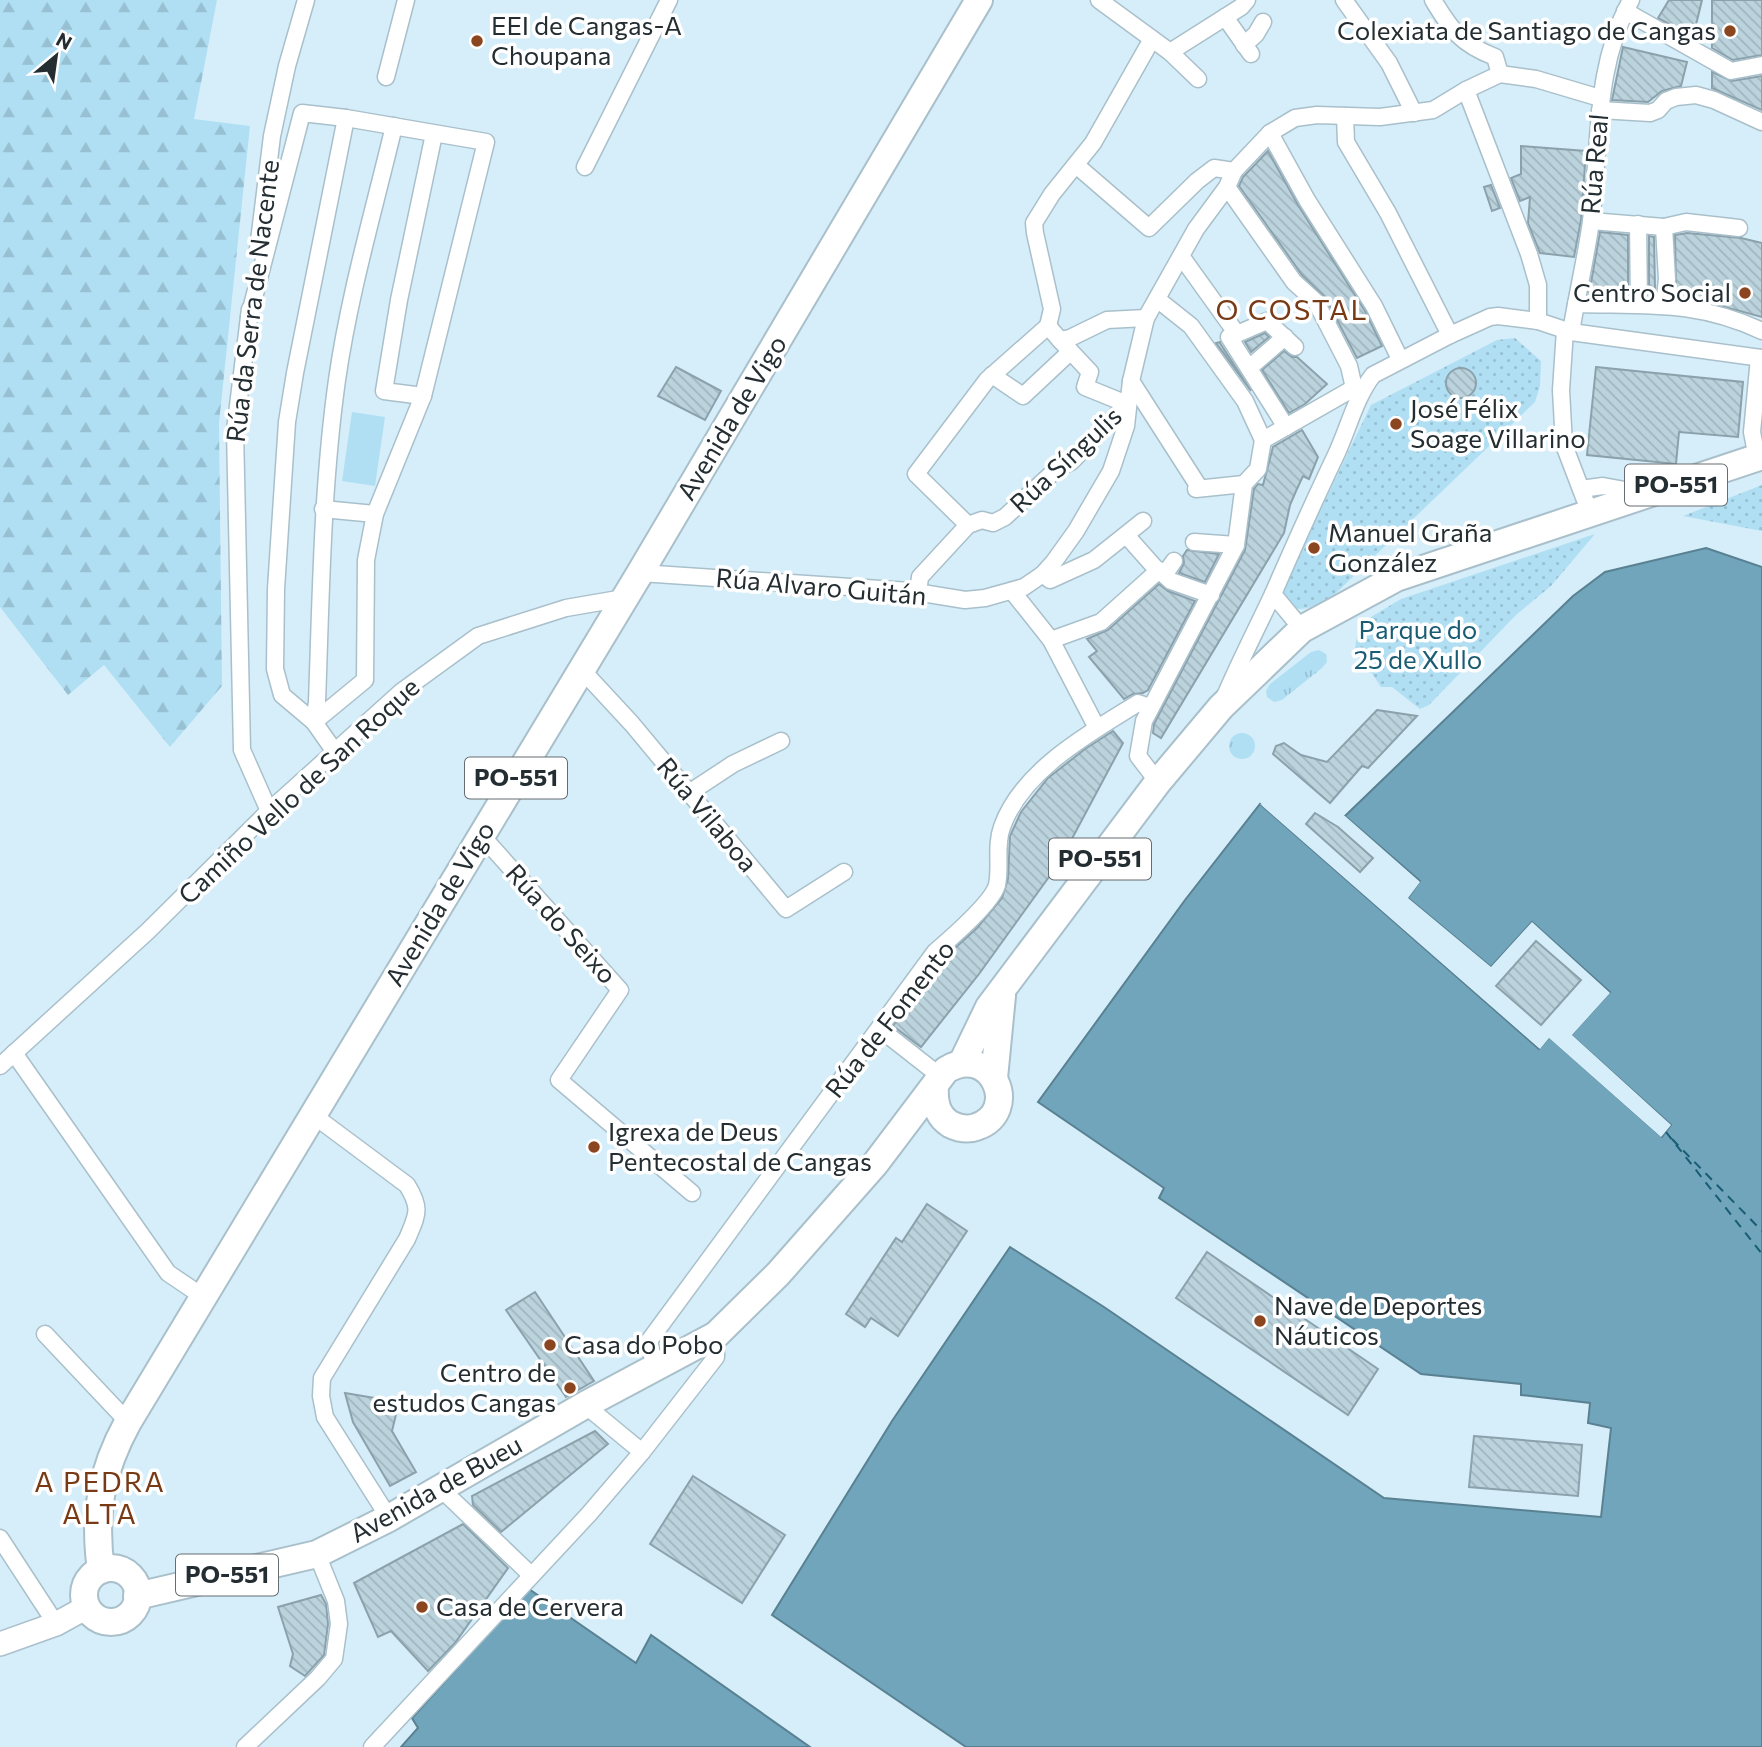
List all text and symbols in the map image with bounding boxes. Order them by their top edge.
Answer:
place label: EEI de Cangas-A Choupana [491,9,682,70]
place label: Colexiata de Santiago de Cangas [1337,14,1716,45]
north arrow [21,21,91,91]
marker: Colexiata de Santiago de Cangas [1722,23,1738,39]
text: N [53,27,76,54]
marker: EEI de Cangas-A Choupana [469,33,485,49]
street label: Rúa Real [1574,112,1613,215]
street label: Rúa da Serra de Nacente [219,158,284,444]
place label: Centro Social [1573,276,1731,307]
marker: Centro Social [1737,285,1753,301]
district label: O COSTAL [1215,292,1369,326]
street label: Avenida de Vigo [669,329,792,505]
place label: José Félix Soage Villarino [1410,392,1586,453]
street label: Rúa Síngulis [1003,400,1127,518]
marker: José Félix Soage Villarino [1388,416,1404,432]
road number: PO-551 [1625,464,1727,506]
place label: Manuel Graña González [1328,516,1492,577]
marker: Manuel Graña González [1306,540,1322,556]
street label: Rúa Alvaro Guitán [715,561,928,610]
park label: Parque do 25 de Xullo [1354,613,1482,674]
street label: Camiño Vello de San Roque [171,670,425,910]
street label: Rúa Vilaboa [651,751,765,877]
road number: PO-551 [465,758,567,798]
street label: Avenida de Vigo [377,815,500,991]
road number: PO-551 [1049,838,1151,880]
street label: Rúa do Seixo [500,857,624,989]
street label: Rúa de Fomento [818,933,960,1103]
place label: Igrexa de Deus Pentecostal de Cangas [608,1115,872,1176]
marker: Igrexa de Deus Pentecostal de Cangas [586,1139,602,1155]
place label: Nave de Deportes Náuticos [1274,1289,1482,1350]
marker: Nave de Deportes Náuticos [1252,1313,1268,1329]
place label: Casa do Pobo [564,1328,724,1359]
marker: Casa do Pobo [542,1337,558,1353]
place label: Centro de estudos Cangas [373,1356,556,1417]
marker: Centro de estudos Cangas [562,1380,578,1396]
street label: Avenida de Bueu [344,1428,527,1548]
district label: A PEDRA ALTA [34,1464,166,1530]
road number: PO-551 [176,1554,278,1596]
place label: Casa de Cervera [436,1590,624,1621]
marker: Casa de Cervera [414,1599,430,1615]

